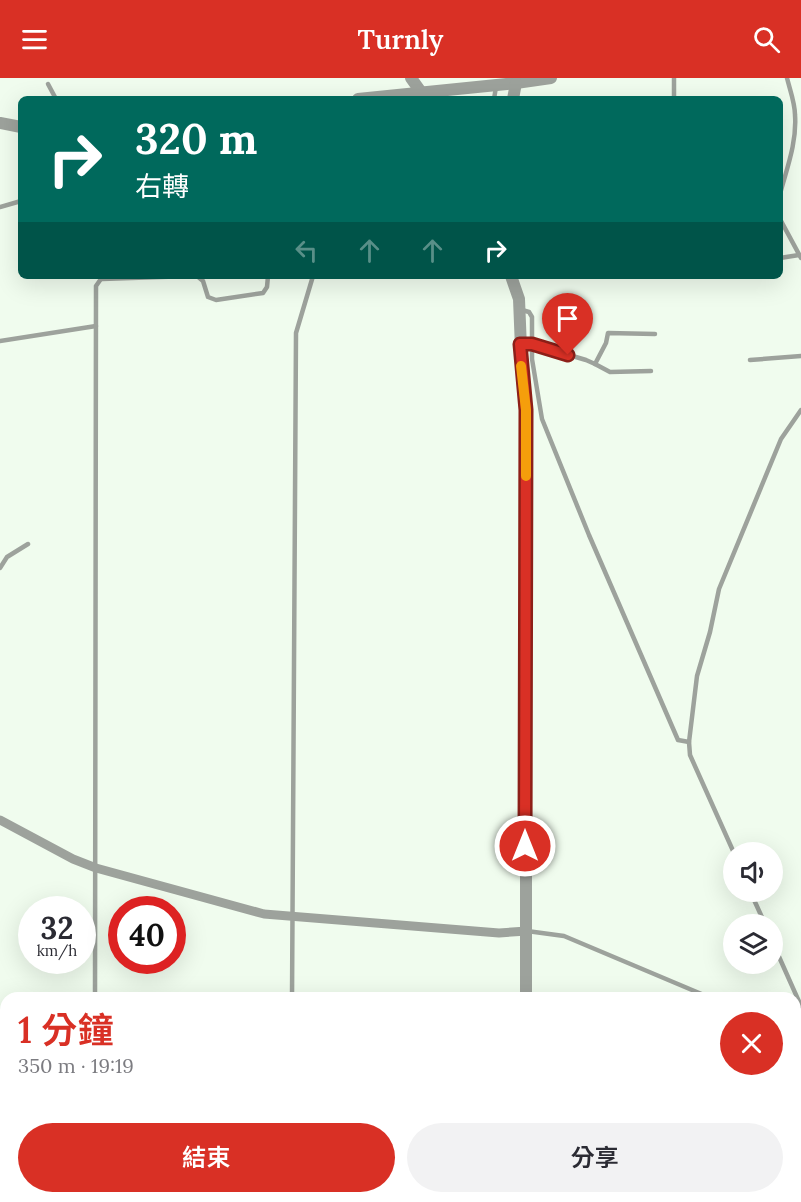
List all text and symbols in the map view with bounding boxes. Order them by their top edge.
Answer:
text: Turnly [358,22,443,56]
icon: menu [18,23,51,56]
icon: search [750,23,783,56]
text: 320 m [135,112,257,166]
icon: right [36,120,114,198]
text: 右轉 [135,169,189,203]
icon: left [290,234,323,267]
icon: ahead [353,234,386,267]
icon: ahead [416,234,449,267]
icon: right [479,234,512,267]
pin [542,293,593,355]
icon: arrive [551,302,584,335]
position arrow [493,814,557,878]
map controls [723,842,783,974]
button: sound [723,842,783,902]
speed limit sign: 40 [108,896,186,974]
text: 32 [41,909,73,947]
button: layers [723,914,783,974]
text: km/h [37,941,77,960]
text: 1 分鐘 [18,1007,114,1053]
button: close [720,1012,783,1075]
text: 350 m · 19:19 [18,1053,134,1078]
button: 結束 [18,1123,395,1192]
button: 分享 [407,1123,783,1192]

